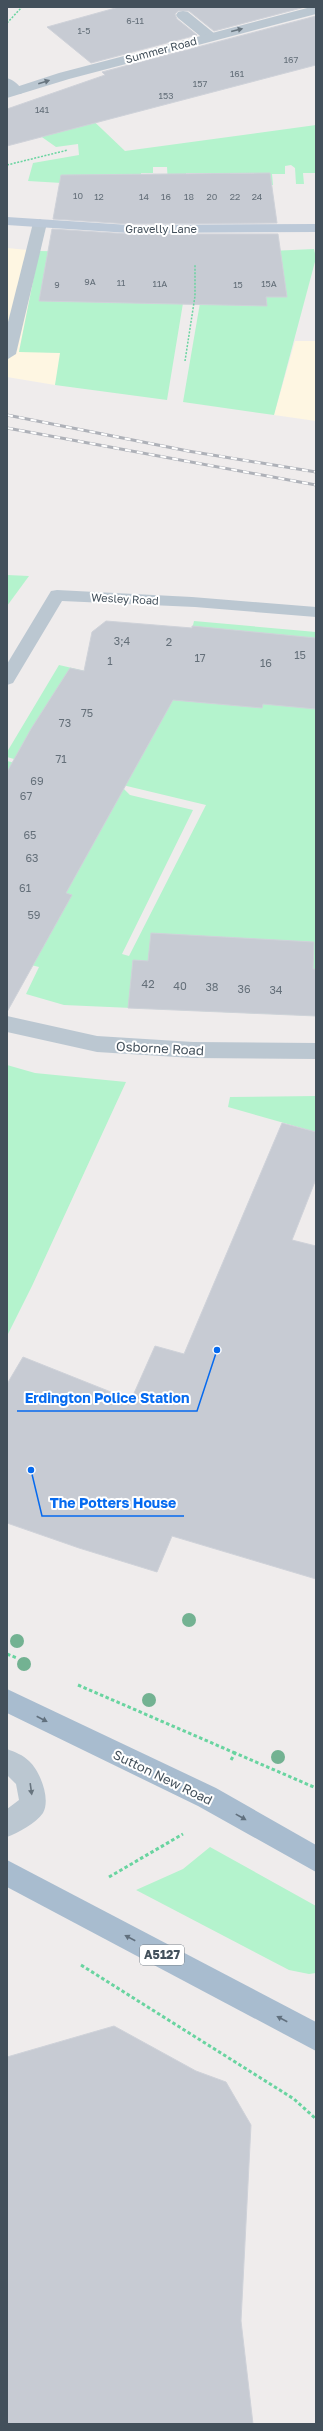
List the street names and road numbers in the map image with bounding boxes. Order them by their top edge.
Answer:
street label: Summer Road [124,34,198,65]
street label: Gravelly Lane [125,222,197,235]
street label: Wesley Road [91,590,159,607]
street label: Osborne Road [116,1038,204,1058]
street label: Sutton New Road [111,1746,215,1808]
road number: A5127 [140,1945,184,1965]

